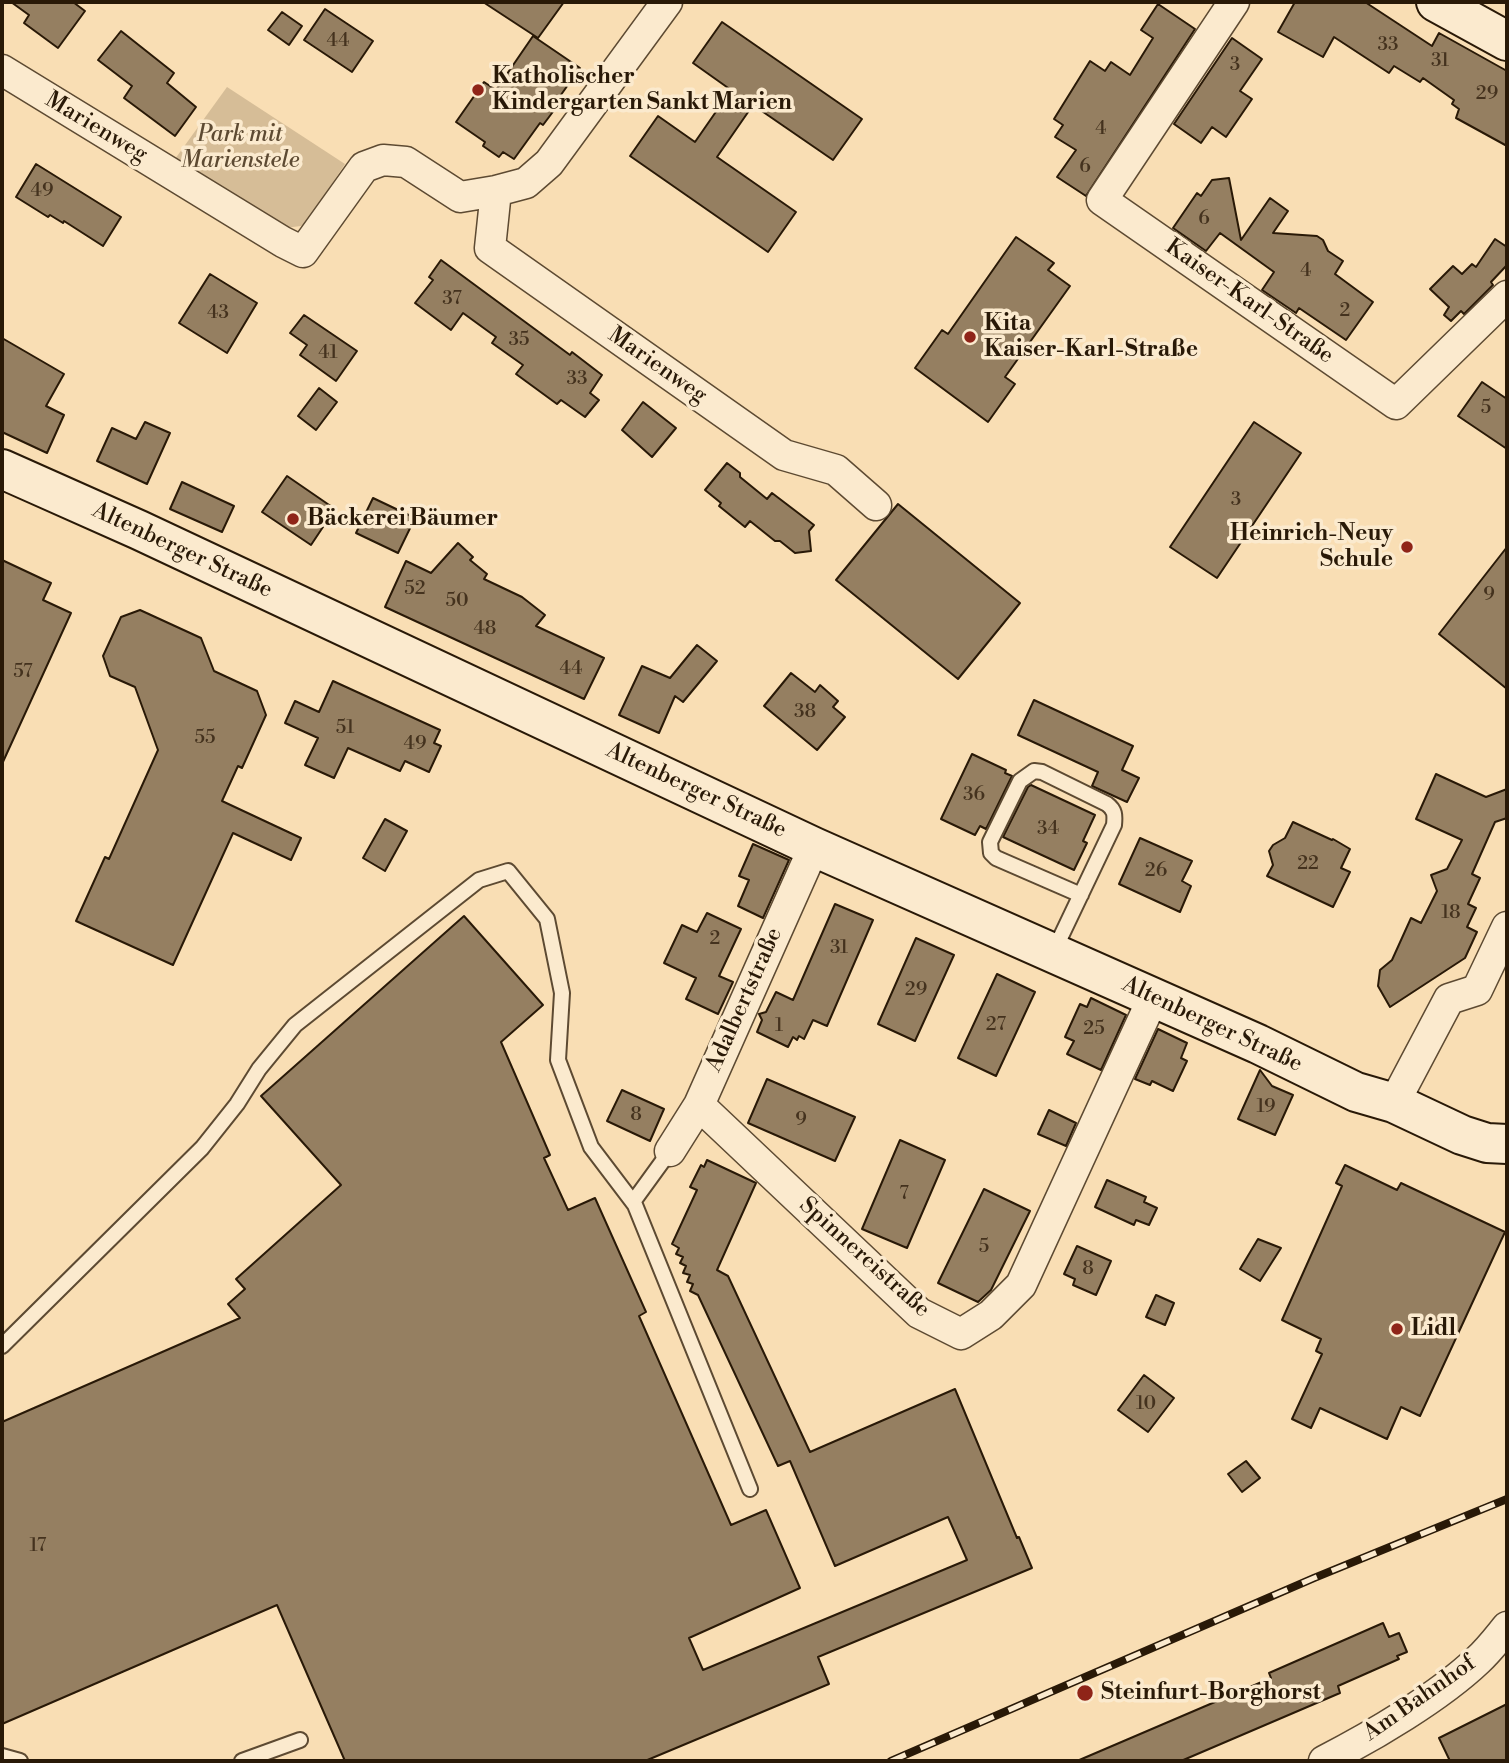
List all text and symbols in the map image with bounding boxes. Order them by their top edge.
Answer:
house number: 44 [327,30,349,52]
house number: 33 [1378,34,1398,56]
house number: 31 [1431,50,1449,72]
house number: 3 [1230,54,1240,76]
place label: Katholischer Kindergarten Sankt Marien [492,63,792,117]
marker: Katholischer Kindergarten Sankt Marien [470,82,486,98]
house number: 29 [1476,83,1498,105]
street label: Marienweg [40,87,152,169]
house number: 4 [1095,118,1107,140]
park label: Park mit Marienstele [181,121,299,175]
house number: 6 [1079,156,1091,178]
house number: 49 [31,180,53,202]
house number: 6 [1198,208,1210,230]
street label: Kaiser-Karl-Straße [1160,234,1338,370]
house number: 4 [1300,260,1312,282]
house number: 37 [442,288,462,310]
house number: 2 [1340,300,1350,322]
house number: 43 [207,302,229,324]
place label: Kita Kaiser-Karl-Straße [984,310,1198,364]
street label: Marienweg [602,322,712,410]
house number: 35 [509,329,529,351]
marker: Kita Kaiser-Karl-Straße [962,329,978,345]
house number: 41 [318,342,338,364]
house number: 33 [567,368,587,390]
house number: 5 [1481,397,1491,419]
house number: 3 [1231,489,1241,511]
street label: Altenberger Straße [88,497,276,605]
place label: Bäckerei Bäumer [307,505,498,533]
marker: Bäckerei Bäumer [285,511,301,527]
place label: Heinrich-Neuy Schule [1230,520,1393,574]
marker: Heinrich-Neuy Schule [1399,539,1415,555]
house number: 52 [404,578,426,600]
house number: 9 [1483,584,1495,606]
house number: 50 [445,590,469,612]
house number: 48 [474,618,496,640]
house number: 44 [560,658,582,680]
house number: 57 [13,661,33,683]
house number: 38 [794,701,816,723]
house number: 51 [336,717,354,739]
house number: 55 [195,727,215,749]
house number: 49 [404,733,426,755]
street label: Altenberger Straße [602,737,790,845]
house number: 36 [963,784,985,806]
house number: 34 [1037,818,1059,840]
house number: 22 [1297,853,1319,875]
house number: 26 [1145,860,1167,882]
house number: 18 [1441,902,1461,924]
street label: Adalbertstraße [701,924,789,1076]
house number: 2 [710,928,720,950]
house number: 31 [830,937,848,959]
street label: Altenberger Straße [1118,971,1306,1079]
house number: 29 [905,979,927,1001]
house number: 27 [986,1014,1006,1036]
house number: 1 [775,1015,783,1037]
house number: 25 [1083,1018,1105,1040]
house number: 19 [1256,1096,1276,1118]
house number: 8 [630,1104,642,1126]
house number: 9 [795,1109,807,1131]
house number: 7 [899,1183,909,1205]
street label: Spinnereistraße [793,1192,935,1324]
house number: 5 [979,1236,989,1258]
house number: 8 [1082,1258,1094,1280]
place label: Lidl [1411,1315,1456,1343]
marker: Lidl [1389,1321,1405,1337]
house number: 10 [1136,1393,1156,1415]
house number: 17 [30,1535,46,1557]
street label: Am Bahnhof [1359,1650,1481,1748]
place label: Steinfurt-Borghorst [1101,1679,1321,1707]
marker: Steinfurt-Borghorst [1075,1683,1095,1703]

